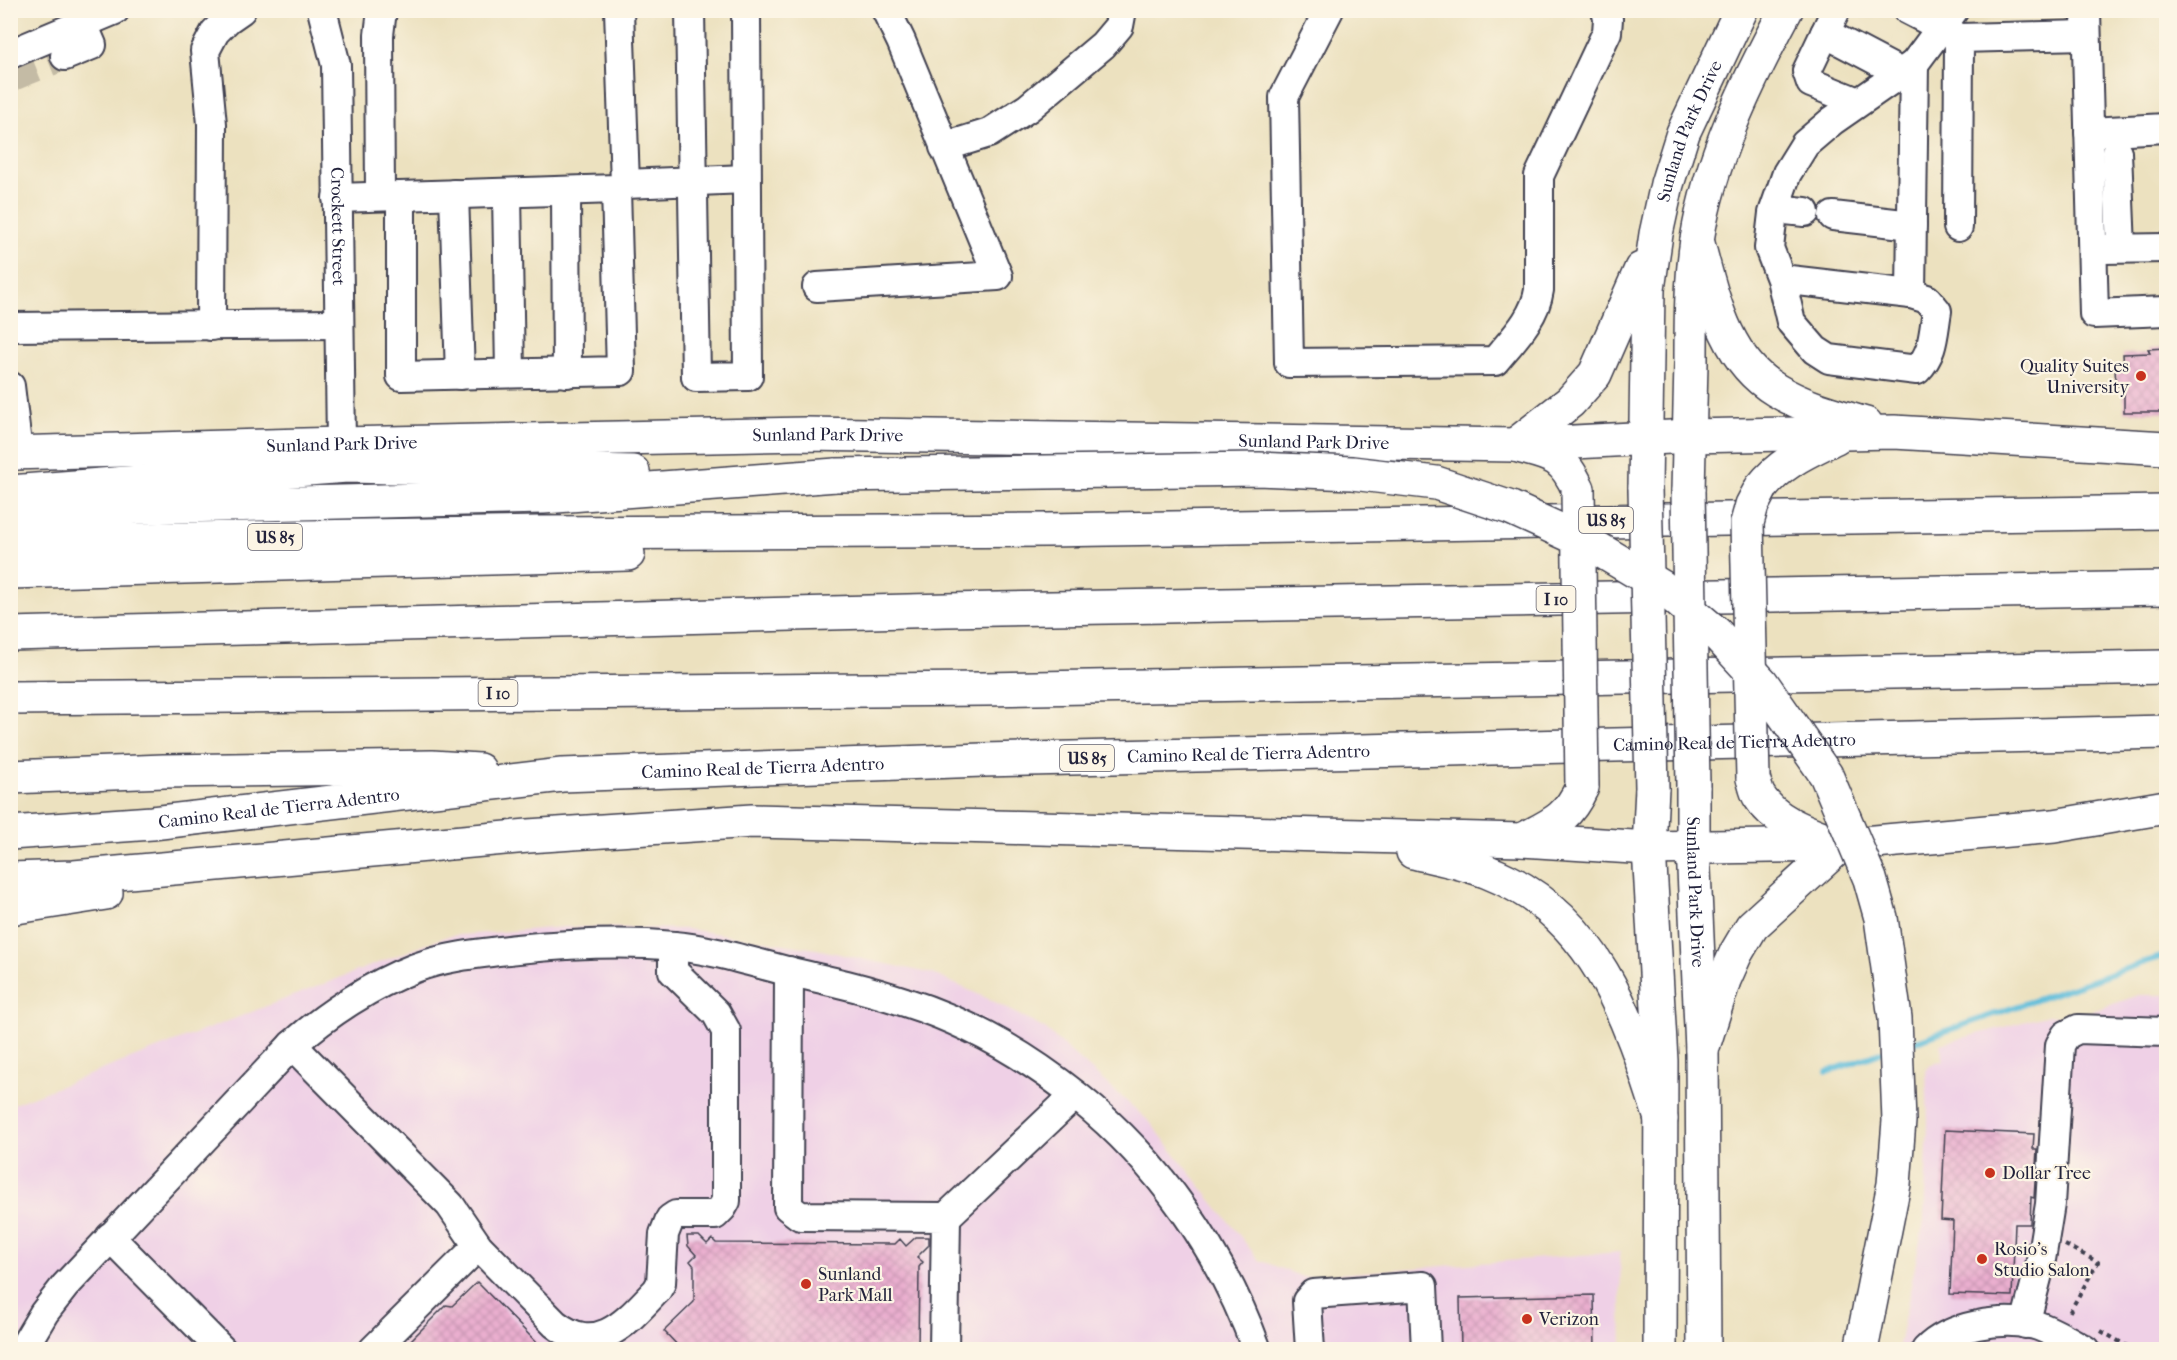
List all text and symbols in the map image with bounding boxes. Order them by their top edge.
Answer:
street label: Sunland Park Drive [1653,57,1726,204]
street label: Crockett Street [327,167,349,286]
place label: Quality Suites University [2020,356,2130,398]
marker: Quality Suites University [2134,369,2148,383]
street label: Sunland Park Drive [752,423,903,446]
street label: Sunland Park Drive [1238,430,1389,454]
street label: Sunland Park Drive [266,432,418,457]
road number: US 85 [1579,507,1633,533]
road number: US 85 [248,524,302,550]
road number: I 10 [1536,586,1576,612]
road number: I 10 [478,680,518,706]
street label: Camino Real de Tierra Adentro [1613,729,1856,756]
street label: Camino Real de Tierra Adentro [1127,740,1370,767]
road number: US 85 [1060,745,1114,771]
street label: Camino Real de Tierra Adentro [641,753,884,783]
street label: Camino Real de Tierra Adentro [157,784,401,833]
street label: Sunland Park Drive [1682,817,1709,968]
place label: Dollar Tree [2002,1163,2091,1184]
marker: Dollar Tree [1983,1166,1997,1180]
place label: Rosio's Studio Salon [1994,1239,2090,1281]
marker: Rosio's Studio Salon [1975,1252,1989,1266]
place label: Sunland Park Mall [818,1264,892,1306]
marker: Sunland Park Mall [799,1277,813,1291]
place label: Verizon [1538,1309,1600,1330]
marker: Verizon [1520,1312,1534,1326]

